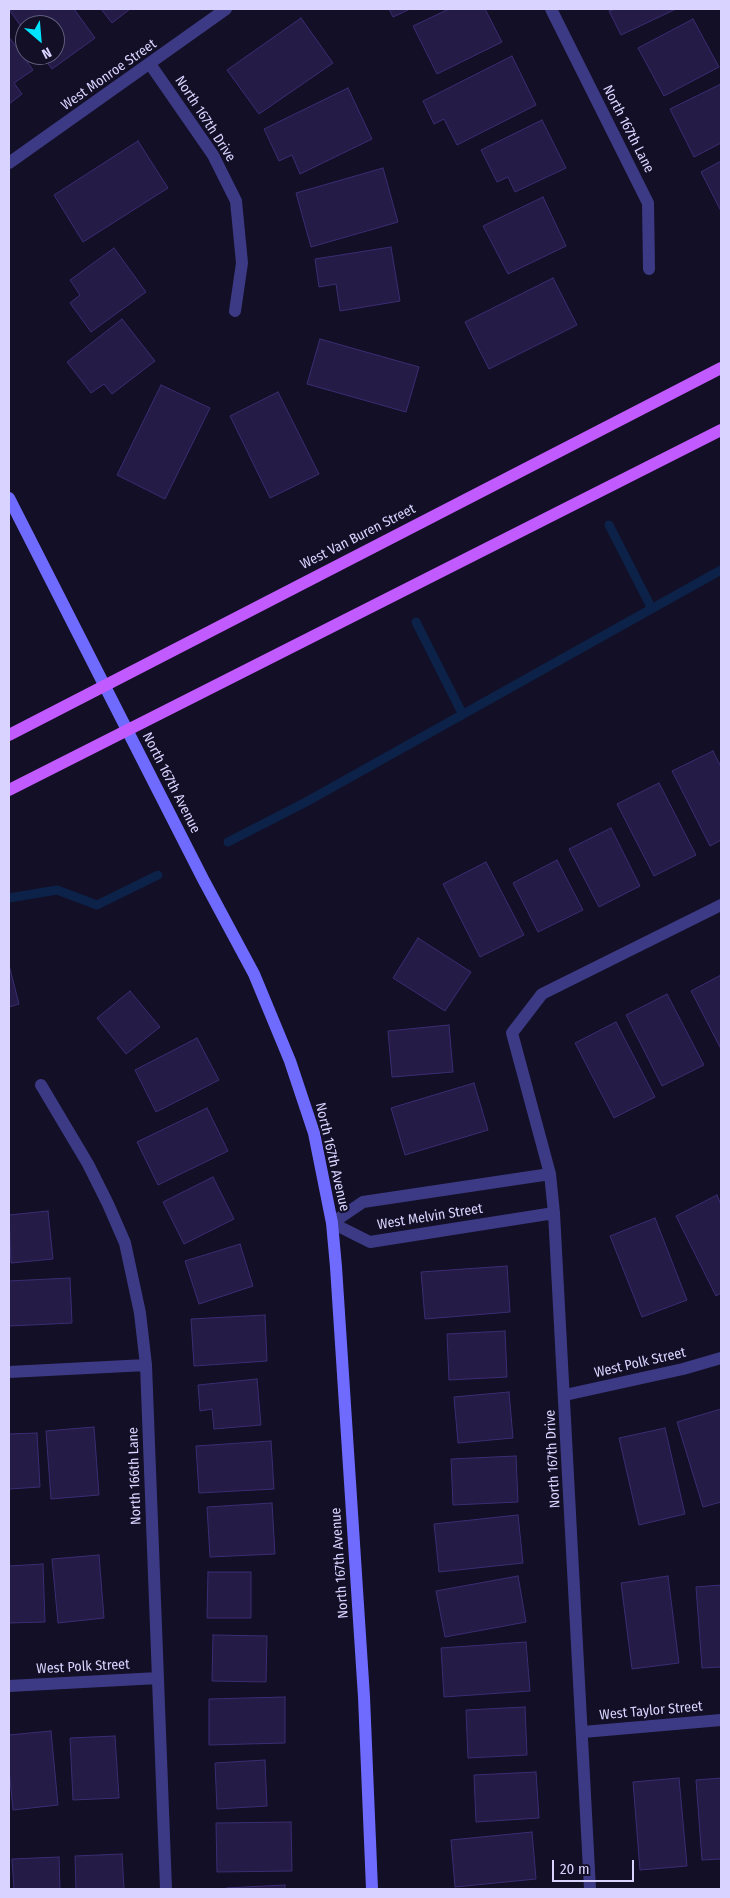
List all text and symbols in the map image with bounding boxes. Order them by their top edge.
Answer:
north arrow [15,15,65,65]
street label: West Monroe Street [58,36,160,114]
text: N [39,43,54,62]
street label: North 167th Drive [171,73,239,165]
street label: North 167th Lane [599,82,657,176]
street label: West Van Buren Street [298,501,418,573]
street label: North 167th Avenue [138,730,204,836]
street label: North 167th Avenue [311,1101,353,1213]
street label: West Melvin Street [376,1200,484,1234]
street label: West Polk Street [593,1344,687,1382]
street label: North 167th Drive [542,1409,564,1509]
street label: North 166th Lane [125,1427,145,1525]
street label: North 167th Avenue [328,1507,352,1619]
street label: West Polk Street [36,1656,130,1678]
street label: West Taylor Street [599,1698,703,1724]
scale bar [555,1850,638,1882]
text: 20 m [560,1860,590,1878]

